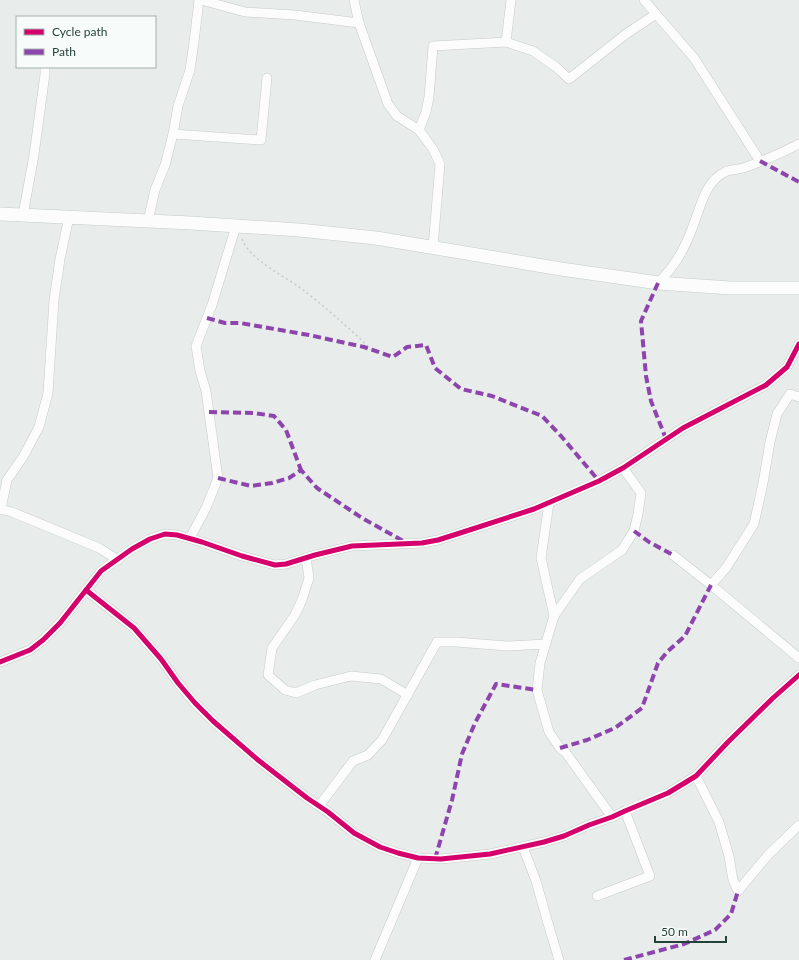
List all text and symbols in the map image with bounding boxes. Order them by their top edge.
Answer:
legend [16,16,156,68]
text: Cycle path [52,24,107,39]
text: Path [52,44,76,59]
scale bar [655,918,726,944]
text: 50 m [661,924,688,939]

